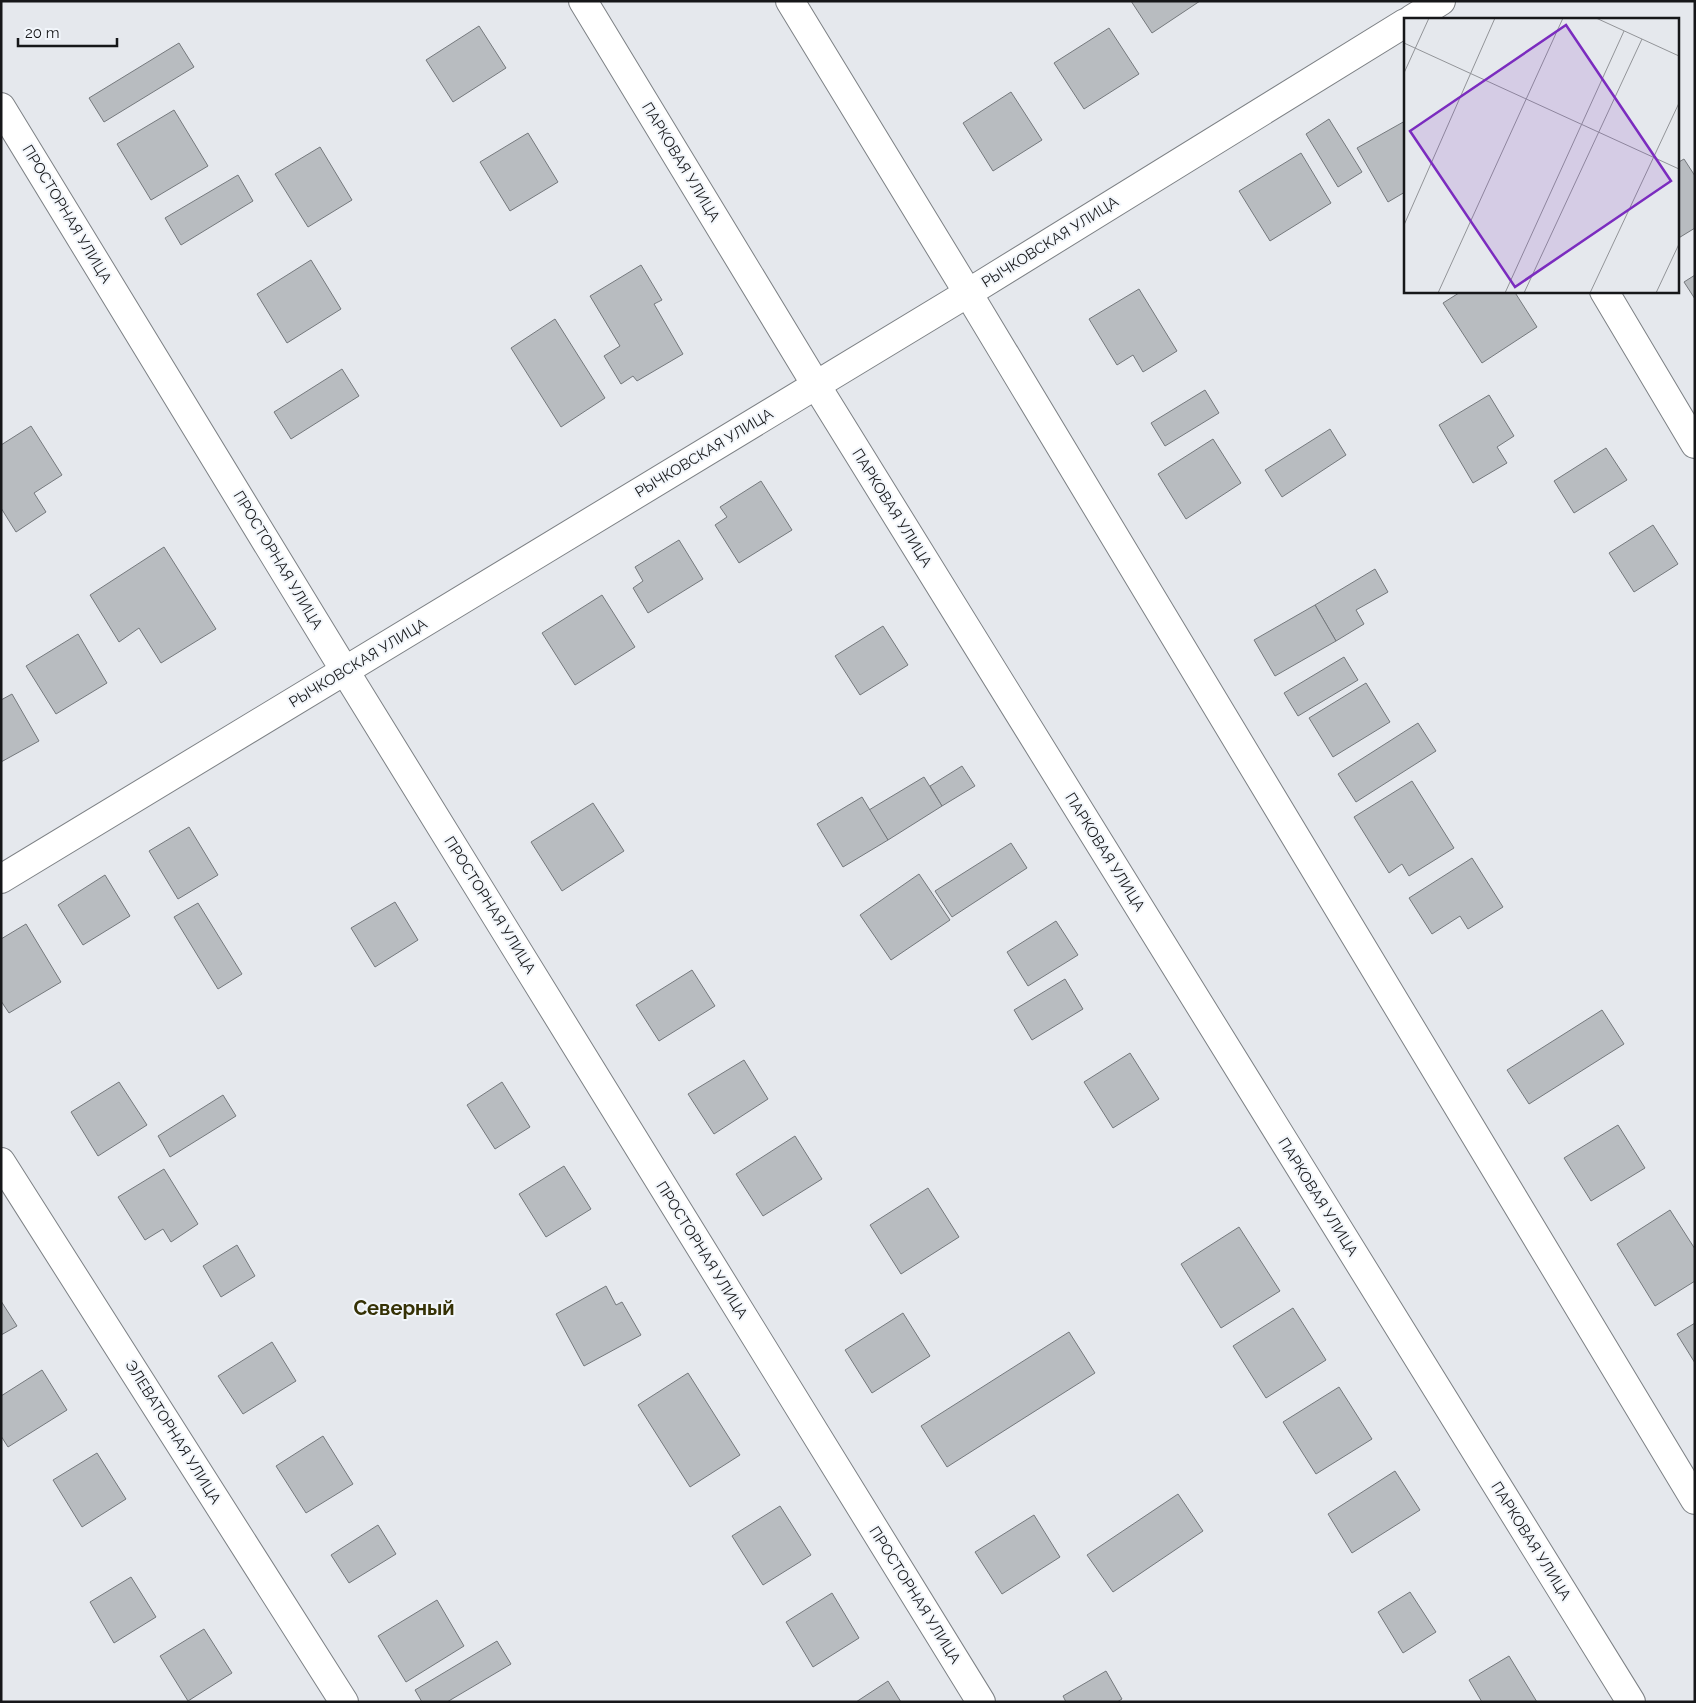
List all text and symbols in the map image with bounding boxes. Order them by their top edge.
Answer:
scale bar [18,15,116,47]
inset map [1404,18,1678,292]
text: 20 m [25,24,60,42]
street label: ПАРКОВАЯ УЛИЦА [638,99,724,225]
street label: ПРОСТОРНАЯ УЛИЦА [19,142,115,286]
street label: РЫЧКОВСКАЯ УЛИЦА [978,193,1122,291]
street label: РЫЧКОВСКАЯ УЛИЦА [632,405,776,501]
street label: ПАРКОВАЯ УЛИЦА [848,445,936,571]
street label: ПРОСТОРНАЯ УЛИЦА [230,488,326,632]
street label: РЫЧКОВСКАЯ УЛИЦА [286,615,430,711]
street label: ПАРКОВАЯ УЛИЦА [1061,789,1149,915]
street label: ПРОСТОРНАЯ УЛИЦА [440,833,540,977]
street label: ПАРКОВАЯ УЛИЦА [1274,1134,1362,1260]
street label: ПРОСТОРНАЯ УЛИЦА [652,1178,752,1322]
district label: Северный [353,1296,455,1320]
street label: ЭЛЕВАТОРНАЯ УЛИЦА [121,1357,225,1507]
street label: ПАРКОВАЯ УЛИЦА [1487,1478,1575,1604]
street label: ПРОСТОРНАЯ УЛИЦА [865,1523,965,1667]

